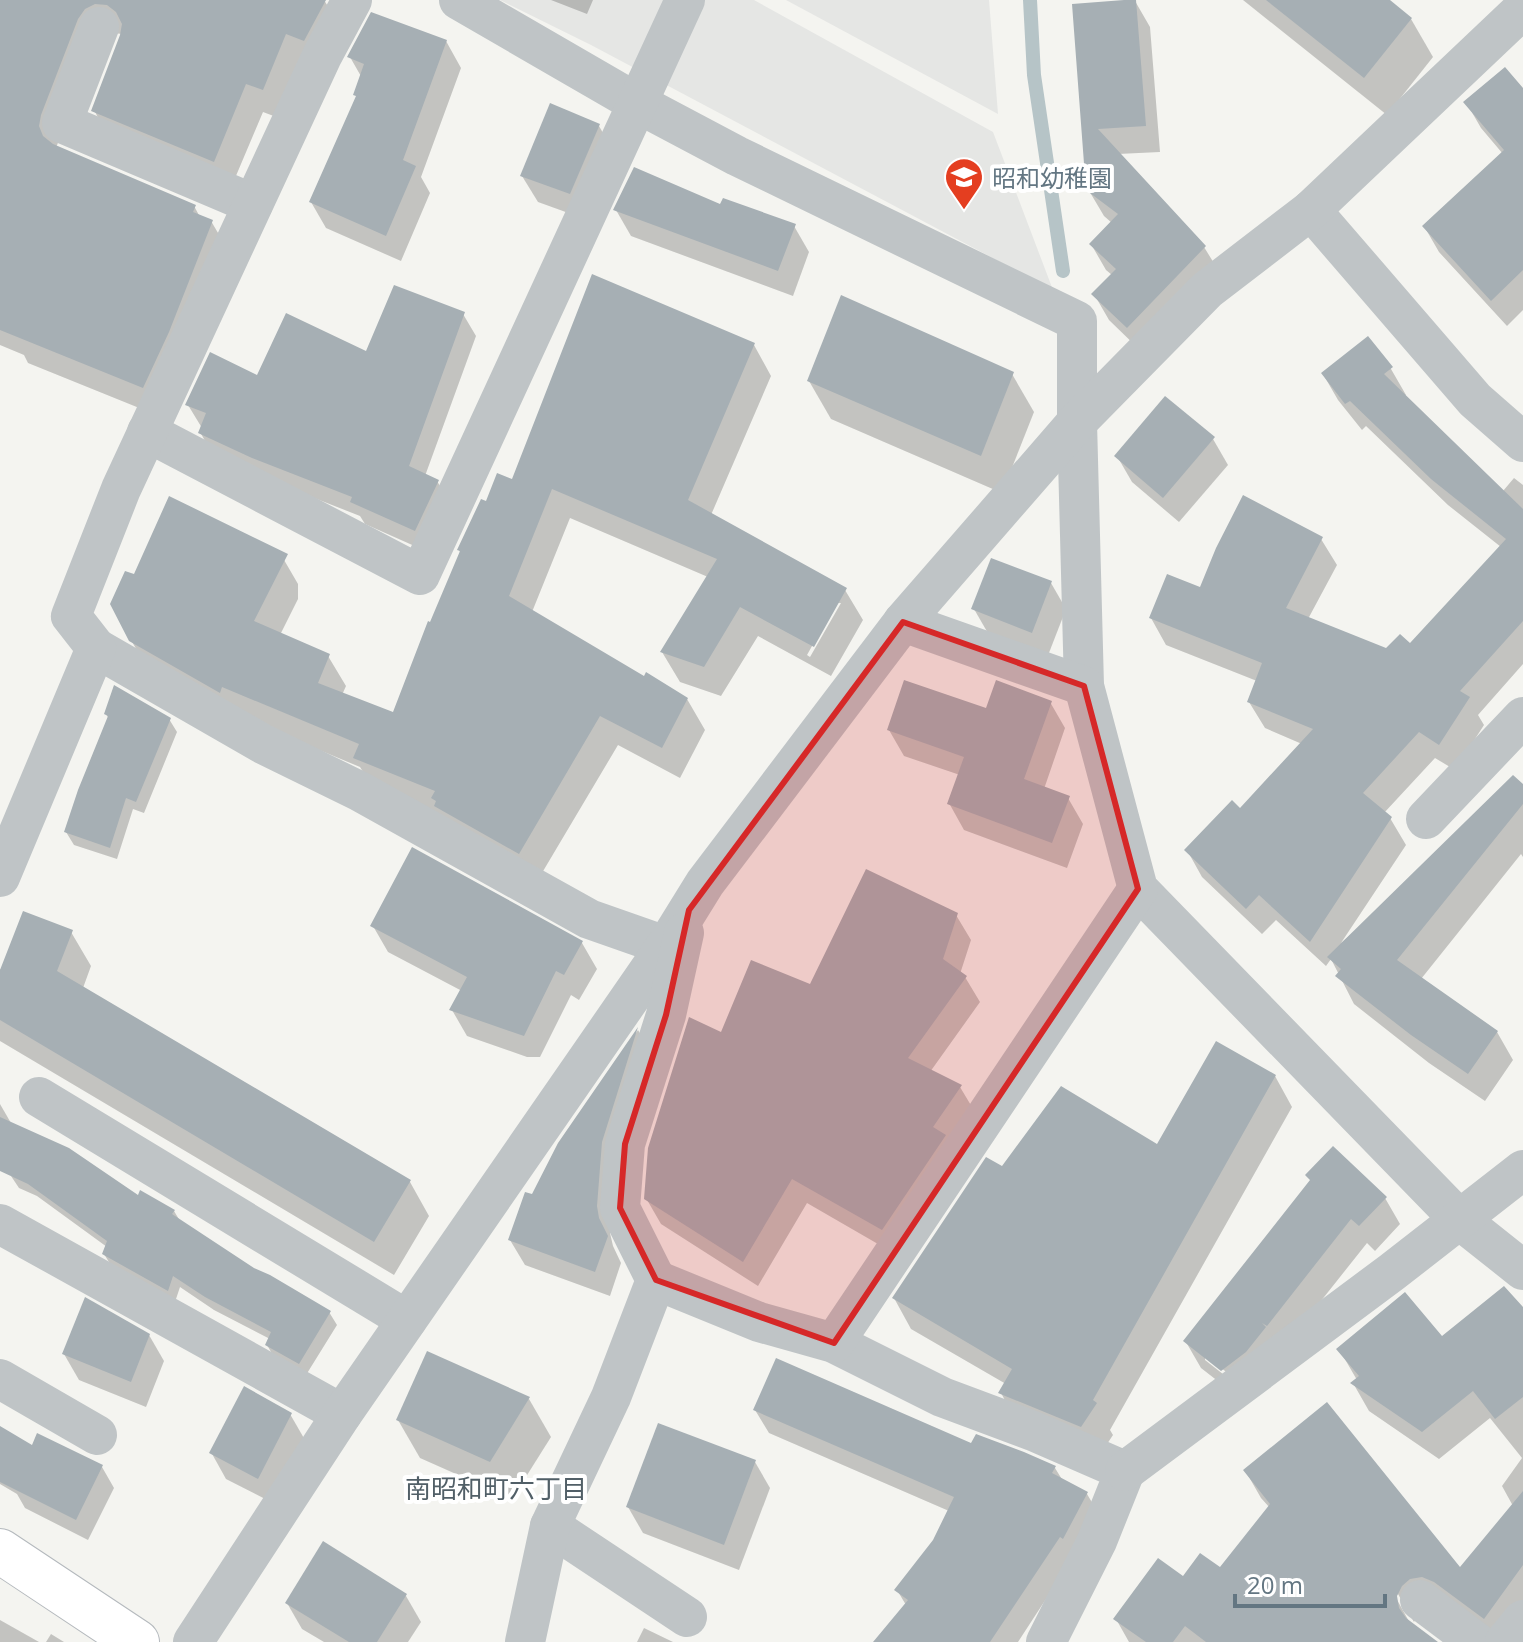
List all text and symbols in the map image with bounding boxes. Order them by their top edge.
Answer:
school or university icon: 昭和幼稚園 [943,156,985,211]
place label: 昭和幼稚園 [992,161,1112,194]
district label: 南昭和町六丁目 [405,1470,587,1506]
scale bar [1235,1558,1385,1608]
text: 20 m [1247,1568,1303,1601]

